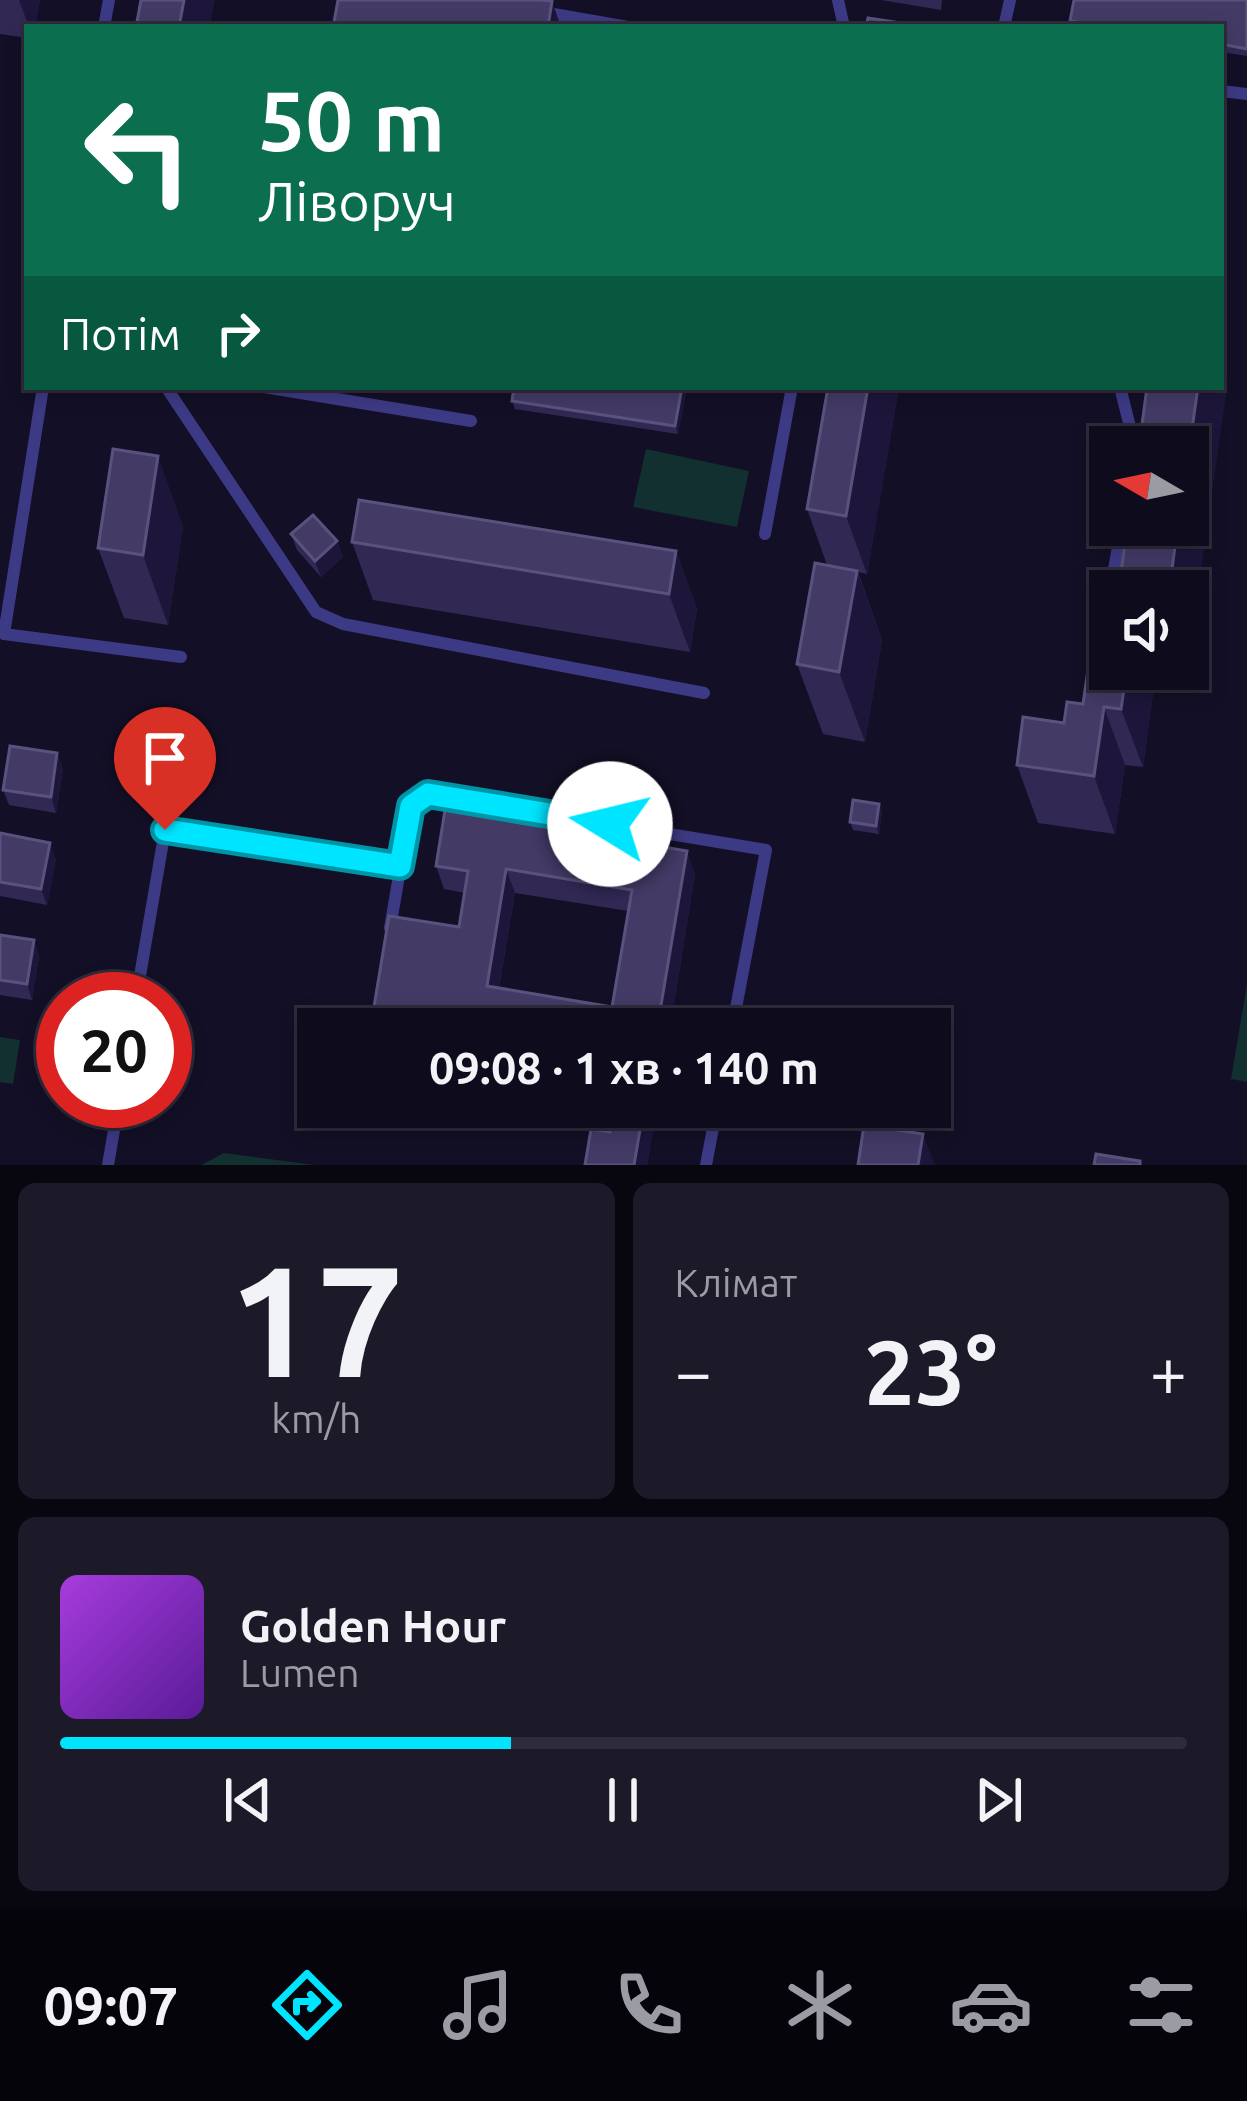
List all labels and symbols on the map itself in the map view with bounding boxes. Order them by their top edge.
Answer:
north arrow [1089,426,1209,546]
pin [114,707,216,830]
position arrow [547,761,673,887]
speed limit sign: 20 [36,972,192,1128]

